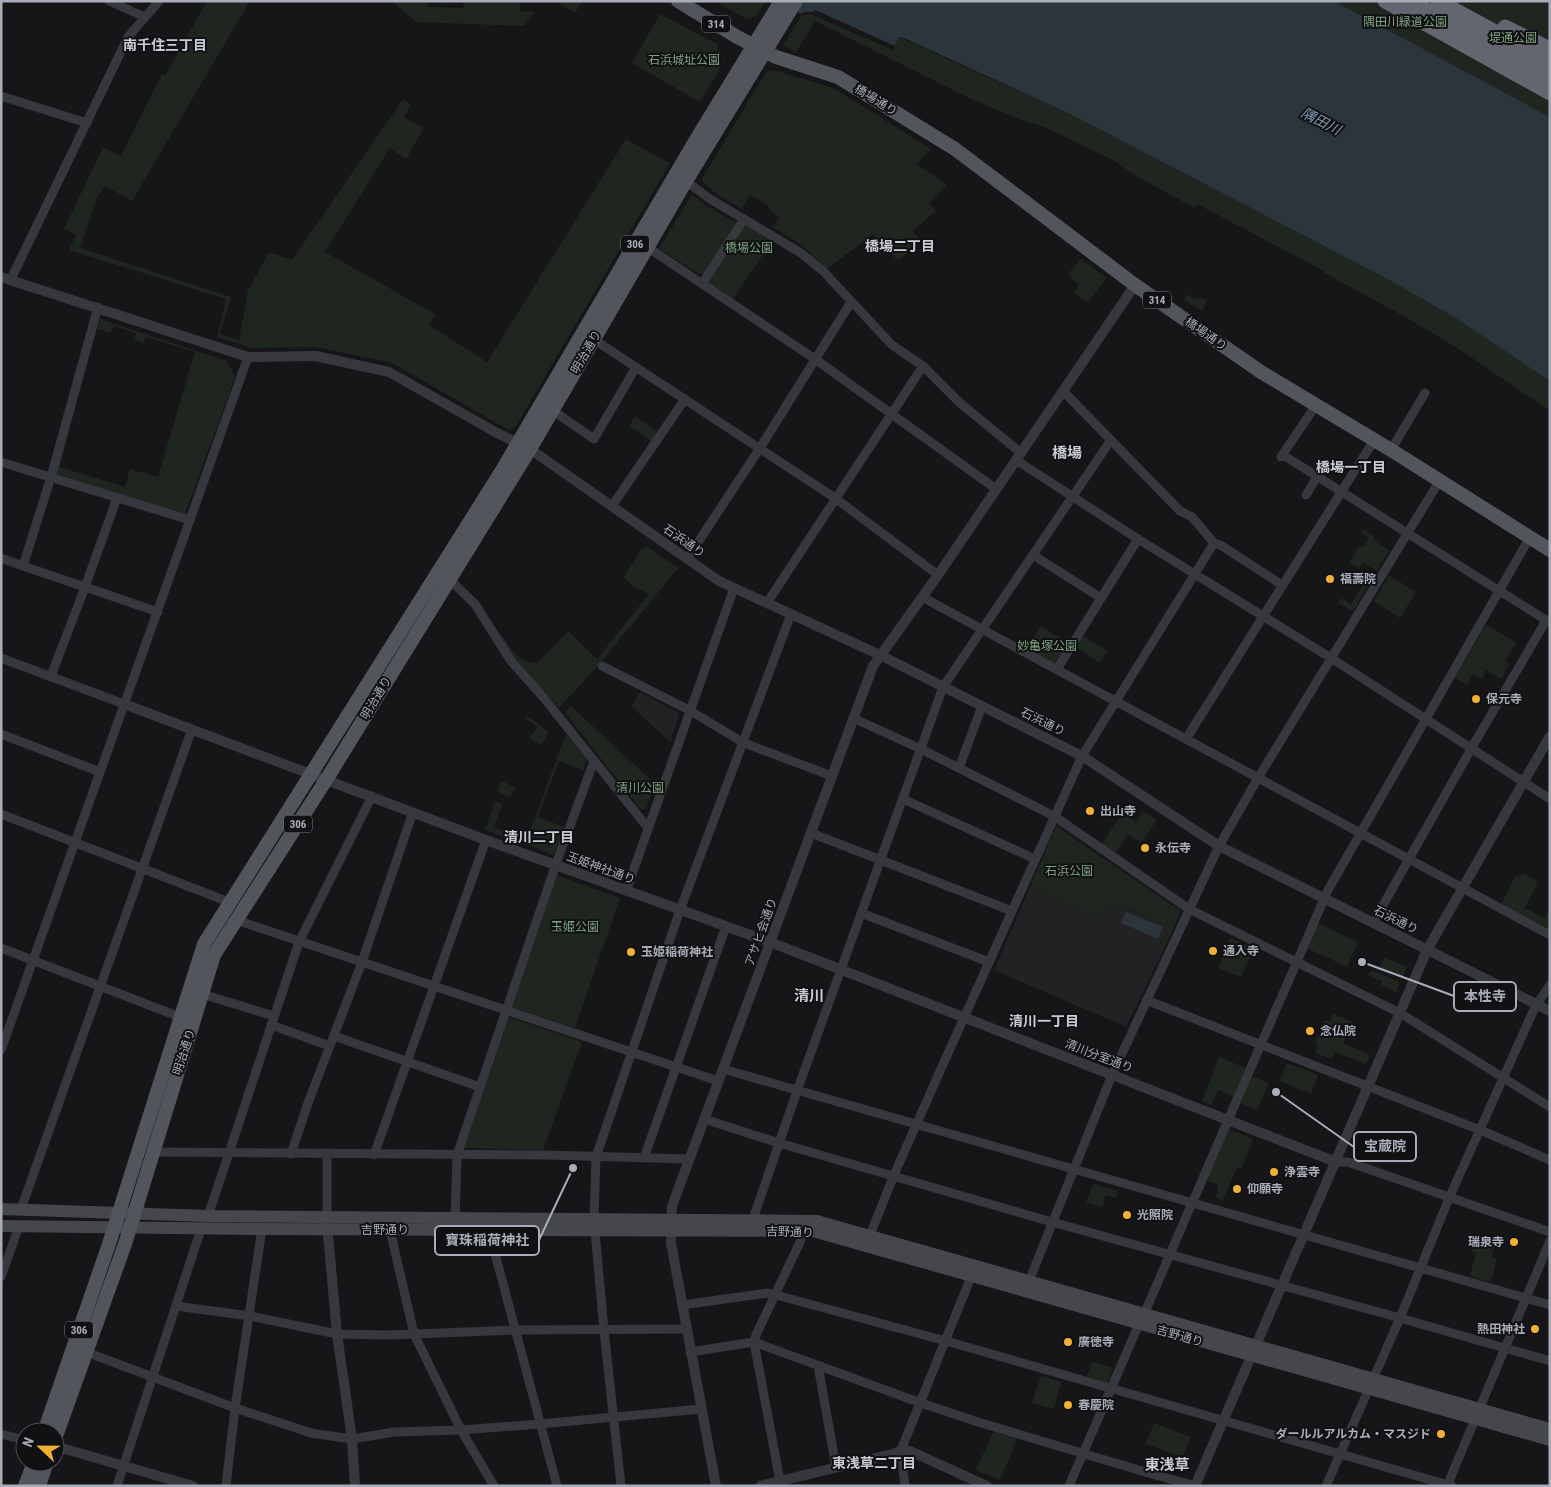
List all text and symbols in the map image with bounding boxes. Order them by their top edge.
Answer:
road number: 314 [702,15,730,32]
park label: 隅田川緑道公園 [1363,15,1447,29]
park label: 堤通公園 [1489,31,1537,45]
district label: 南千住三丁目 [123,37,207,53]
park label: 石浜城址公園 [648,53,720,67]
street label: 橋場通り [852,81,900,119]
water label: 隅田川 [1299,104,1345,139]
road number: 306 [621,235,649,252]
district label: 橋場二丁目 [865,238,935,254]
park label: 橋場公園 [725,241,773,255]
road number: 314 [1143,292,1171,308]
street label: 橋場通り [1182,314,1230,354]
street label: 明治通り [568,328,604,376]
district label: 橋場 [1052,444,1082,462]
district label: 橋場一丁目 [1316,459,1386,475]
street label: 石浜通り [660,521,708,561]
place label: 福壽院 [1340,572,1376,586]
marker: 福壽院 [1324,573,1336,585]
park label: 妙亀塚公園 [1017,639,1077,653]
street label: 明治通り [358,674,394,722]
place label: 保元寺 [1486,692,1522,706]
marker: 保元寺 [1470,693,1482,705]
street label: 石浜通り [1018,705,1068,739]
park label: 清川公園 [616,781,664,795]
place label: 出山寺 [1100,804,1136,818]
marker: 出山寺 [1084,805,1096,817]
road number: 306 [284,816,312,832]
district label: 清川二丁目 [504,829,574,845]
place label: 永伝寺 [1155,841,1191,855]
marker: 永伝寺 [1139,842,1151,854]
street label: 玉姫神社通り [565,849,637,887]
park label: 石浜公園 [1045,864,1093,878]
street label: アサヒ会通り [742,896,780,968]
street label: 石浜通り [1371,903,1421,937]
park label: 玉姫公園 [551,920,599,934]
place label: 通入寺 [1223,944,1259,958]
place label: 玉姫稲荷神社 [641,945,713,959]
marker: 通入寺 [1207,945,1219,957]
marker: 玉姫稲荷神社 [625,946,637,958]
callout: 本性寺 [1454,982,1516,1011]
district label: 清川 [794,987,824,1005]
text: 本性寺 [1464,988,1506,1004]
district label: 清川一丁目 [1009,1013,1079,1029]
place label: 念仏院 [1320,1024,1356,1038]
marker: 念仏院 [1304,1025,1316,1037]
street label: 明治通り [170,1027,198,1077]
street label: 清川分室通り [1063,1037,1135,1075]
callout: 宝蔵院 [1354,1132,1416,1161]
text: 宝蔵院 [1364,1138,1406,1154]
place label: 浄雲寺 [1284,1165,1320,1179]
marker: 浄雲寺 [1268,1166,1280,1178]
place label: 仰願寺 [1247,1182,1283,1196]
marker: 仰願寺 [1231,1183,1243,1195]
place label: 光照院 [1137,1208,1173,1222]
marker: 光照院 [1121,1209,1133,1221]
street label: 吉野通り [361,1223,409,1237]
street label: 吉野通り [766,1224,814,1240]
callout: 寶珠稲荷神社 [435,1226,539,1255]
text: 寶珠稲荷神社 [445,1232,529,1248]
place label: 瑞泉寺 [1468,1235,1504,1249]
marker: 瑞泉寺 [1508,1236,1520,1248]
road number: 306 [65,1322,93,1338]
place label: 熱田神社 [1477,1322,1525,1336]
street label: 吉野通り [1155,1323,1205,1349]
marker: 熱田神社 [1529,1323,1541,1335]
place label: 廣徳寺 [1078,1335,1114,1349]
marker: 廣徳寺 [1062,1336,1074,1348]
place label: 春慶院 [1078,1398,1114,1412]
marker: 春慶院 [1062,1399,1074,1411]
north arrow [15,1422,65,1472]
place label: ダールルアルカム・マスジド [1275,1427,1431,1441]
marker: ダールルアルカム・マスジド [1435,1428,1447,1440]
text: N [19,1435,37,1449]
district label: 東浅草二丁目 [832,1455,916,1471]
district label: 東浅草 [1144,1456,1190,1474]

